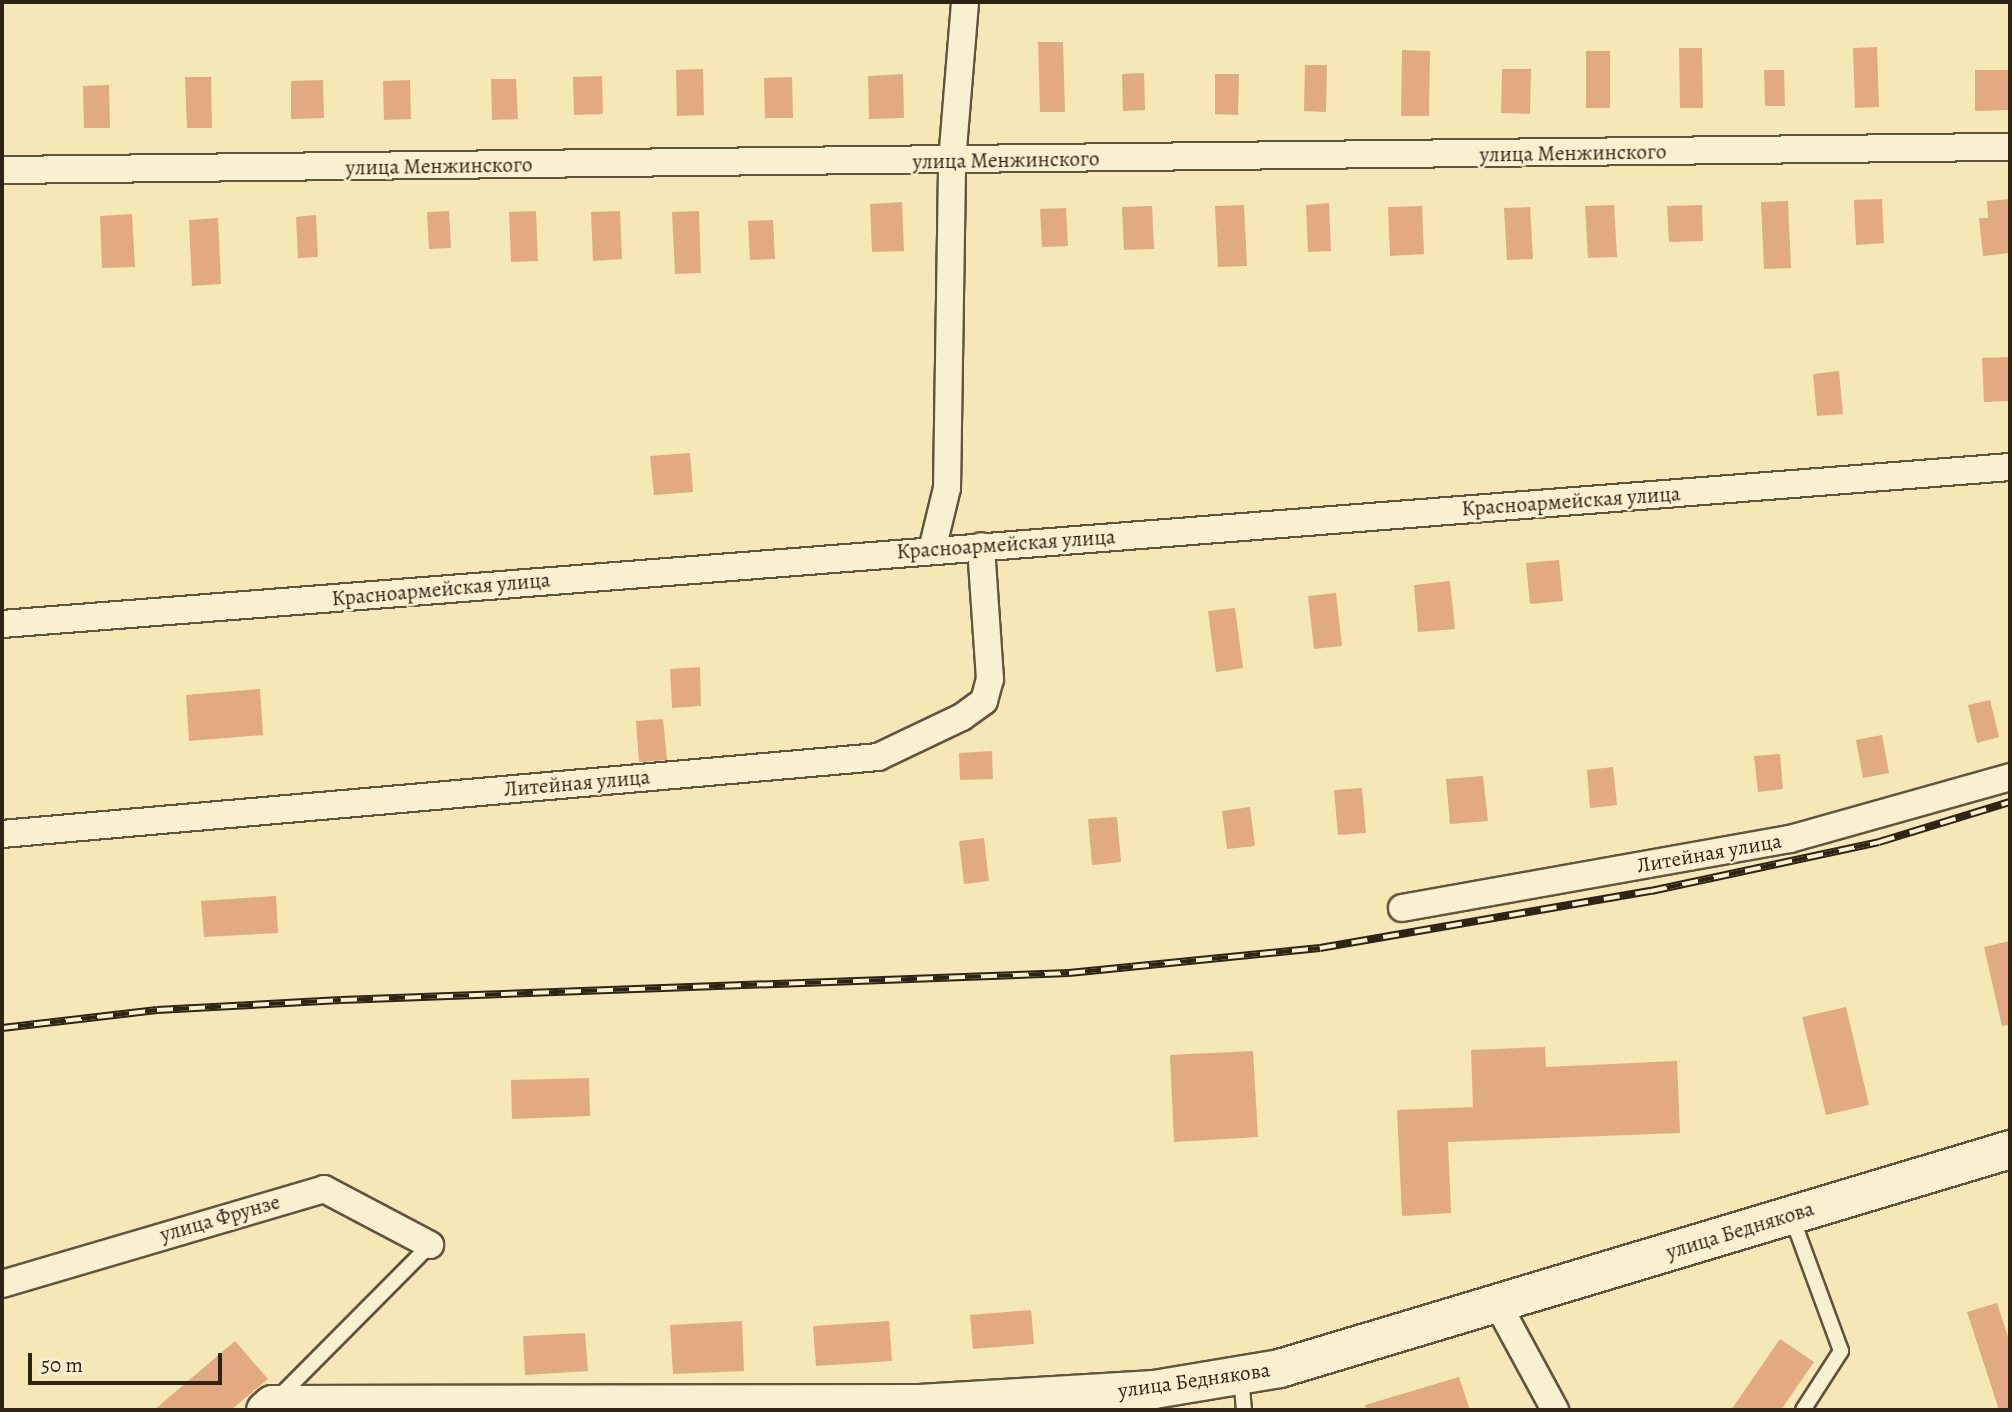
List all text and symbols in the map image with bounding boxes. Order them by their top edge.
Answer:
street label: улица Менжинского [1479,139,1667,167]
street label: улица Менжинского [912,146,1100,174]
street label: улица Менжинского [345,152,533,180]
street label: Красноармейская улица [1461,481,1681,521]
street label: Красноармейская улица [896,524,1116,564]
street label: Красноармейская улица [331,567,551,611]
street label: Литейная улица [503,764,651,802]
street label: Литейная улица [1635,828,1783,878]
street label: улица Фрунзе [157,1189,283,1247]
street label: улица Беднякова [1663,1196,1817,1264]
scale bar [32,1338,226,1382]
text: 50 m [41,1351,83,1379]
street label: улица Беднякова [1116,1357,1272,1403]

